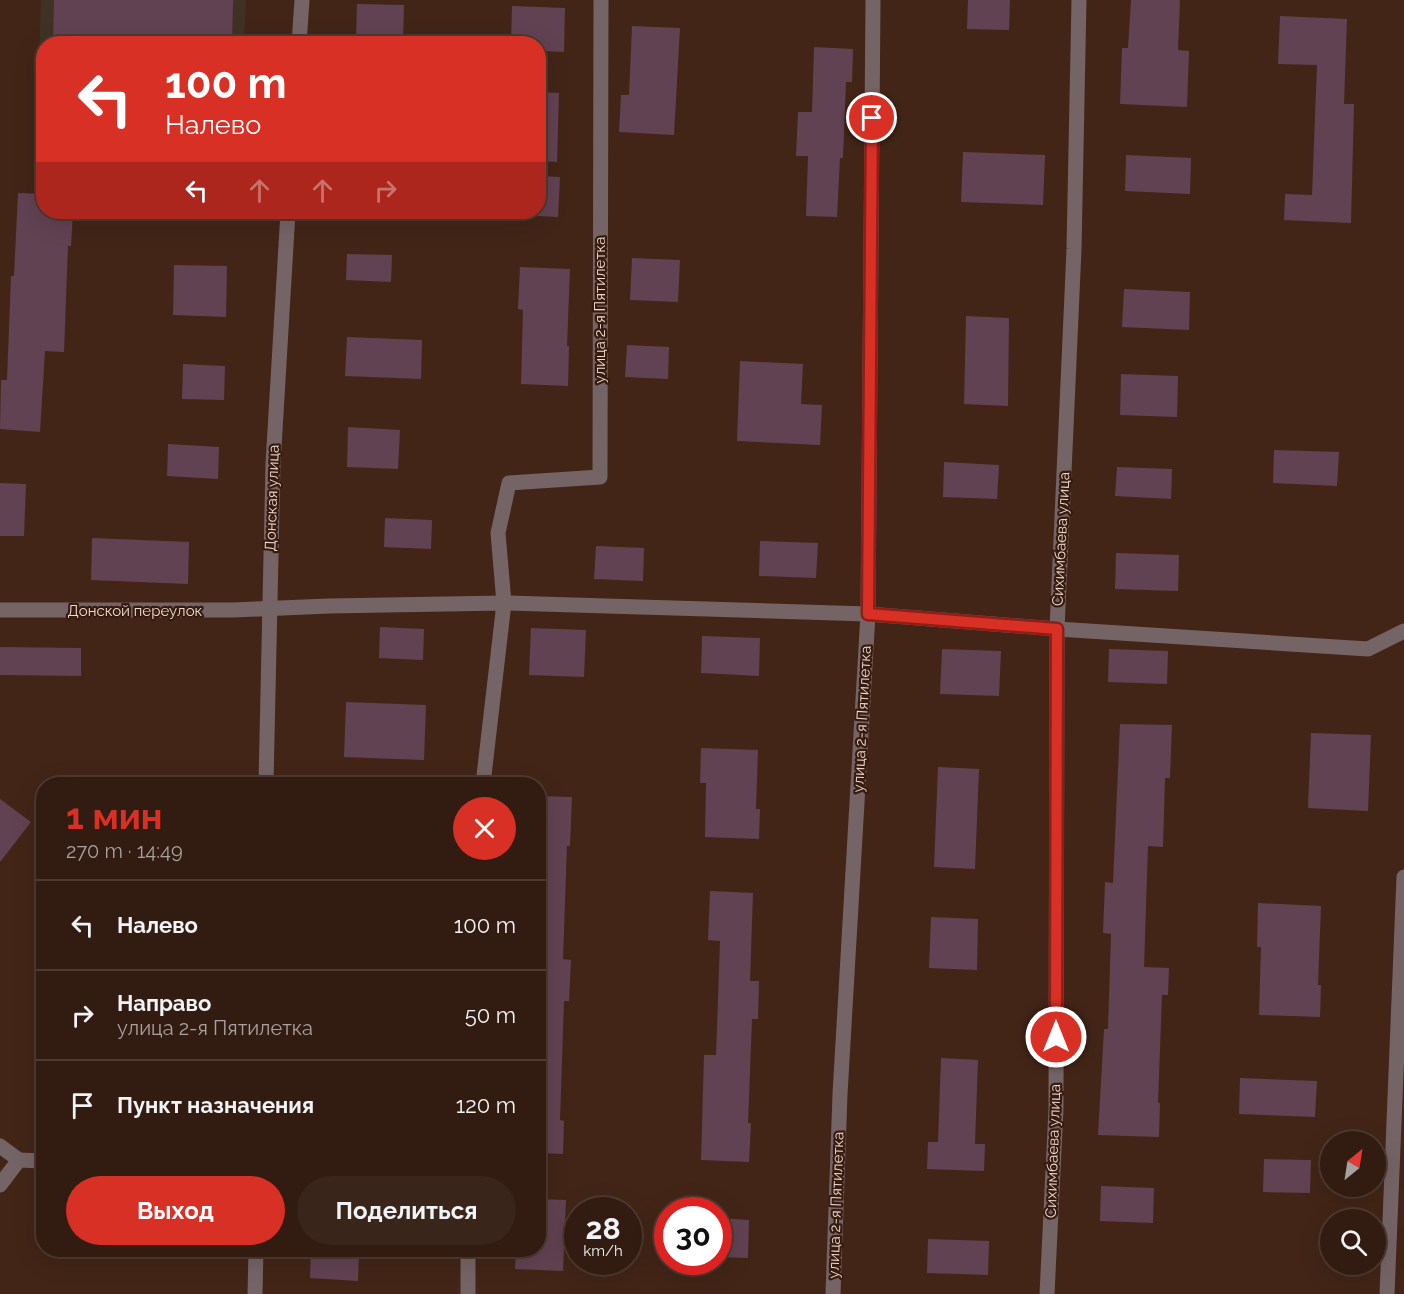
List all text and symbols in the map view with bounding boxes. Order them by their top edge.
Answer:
text: 100 m [165,59,287,108]
icon: left [66,60,144,138]
pin [846,92,897,143]
icon: arrive [855,101,888,134]
text: Налево [165,109,261,140]
icon: left [180,174,213,207]
icon: ahead [243,174,276,207]
icon: ahead [306,174,339,207]
icon: right [369,174,402,207]
street label: улица 2-я Пятилетка [591,237,609,384]
street label: Донская улица [261,444,283,552]
street label: Сихимбаева улица [1048,471,1074,607]
street label: Донской переулок [68,602,203,620]
street label: улица 2-я Пятилетка [849,645,875,793]
text: 1 мин [66,795,162,837]
button: close [453,797,516,860]
text: 270 m · 14:49 [66,839,183,863]
icon: left [66,909,99,942]
text: Налево [117,912,198,938]
text: 100 m [454,912,516,938]
text: Направо [117,990,211,1016]
icon: right [66,999,99,1032]
text: 50 m [465,1002,516,1028]
position arrow [1024,1005,1088,1069]
text: улица 2-я Пятилетка [117,1016,313,1040]
street label: Сихимбаева улица [1042,1084,1064,1218]
icon: arrive [66,1089,99,1122]
text: Пункт назначения [117,1092,314,1118]
text: 120 m [456,1092,516,1118]
street label: улица 2-я Пятилетка [824,1131,848,1279]
north arrow [1320,1131,1386,1197]
map controls [1320,1131,1386,1275]
button: Выход [66,1176,285,1245]
button: Поделиться [297,1176,516,1245]
speed limit sign: 30 [654,1197,732,1275]
button: search [1320,1209,1386,1275]
text: 28 [585,1211,621,1246]
text: km/h [583,1242,623,1260]

